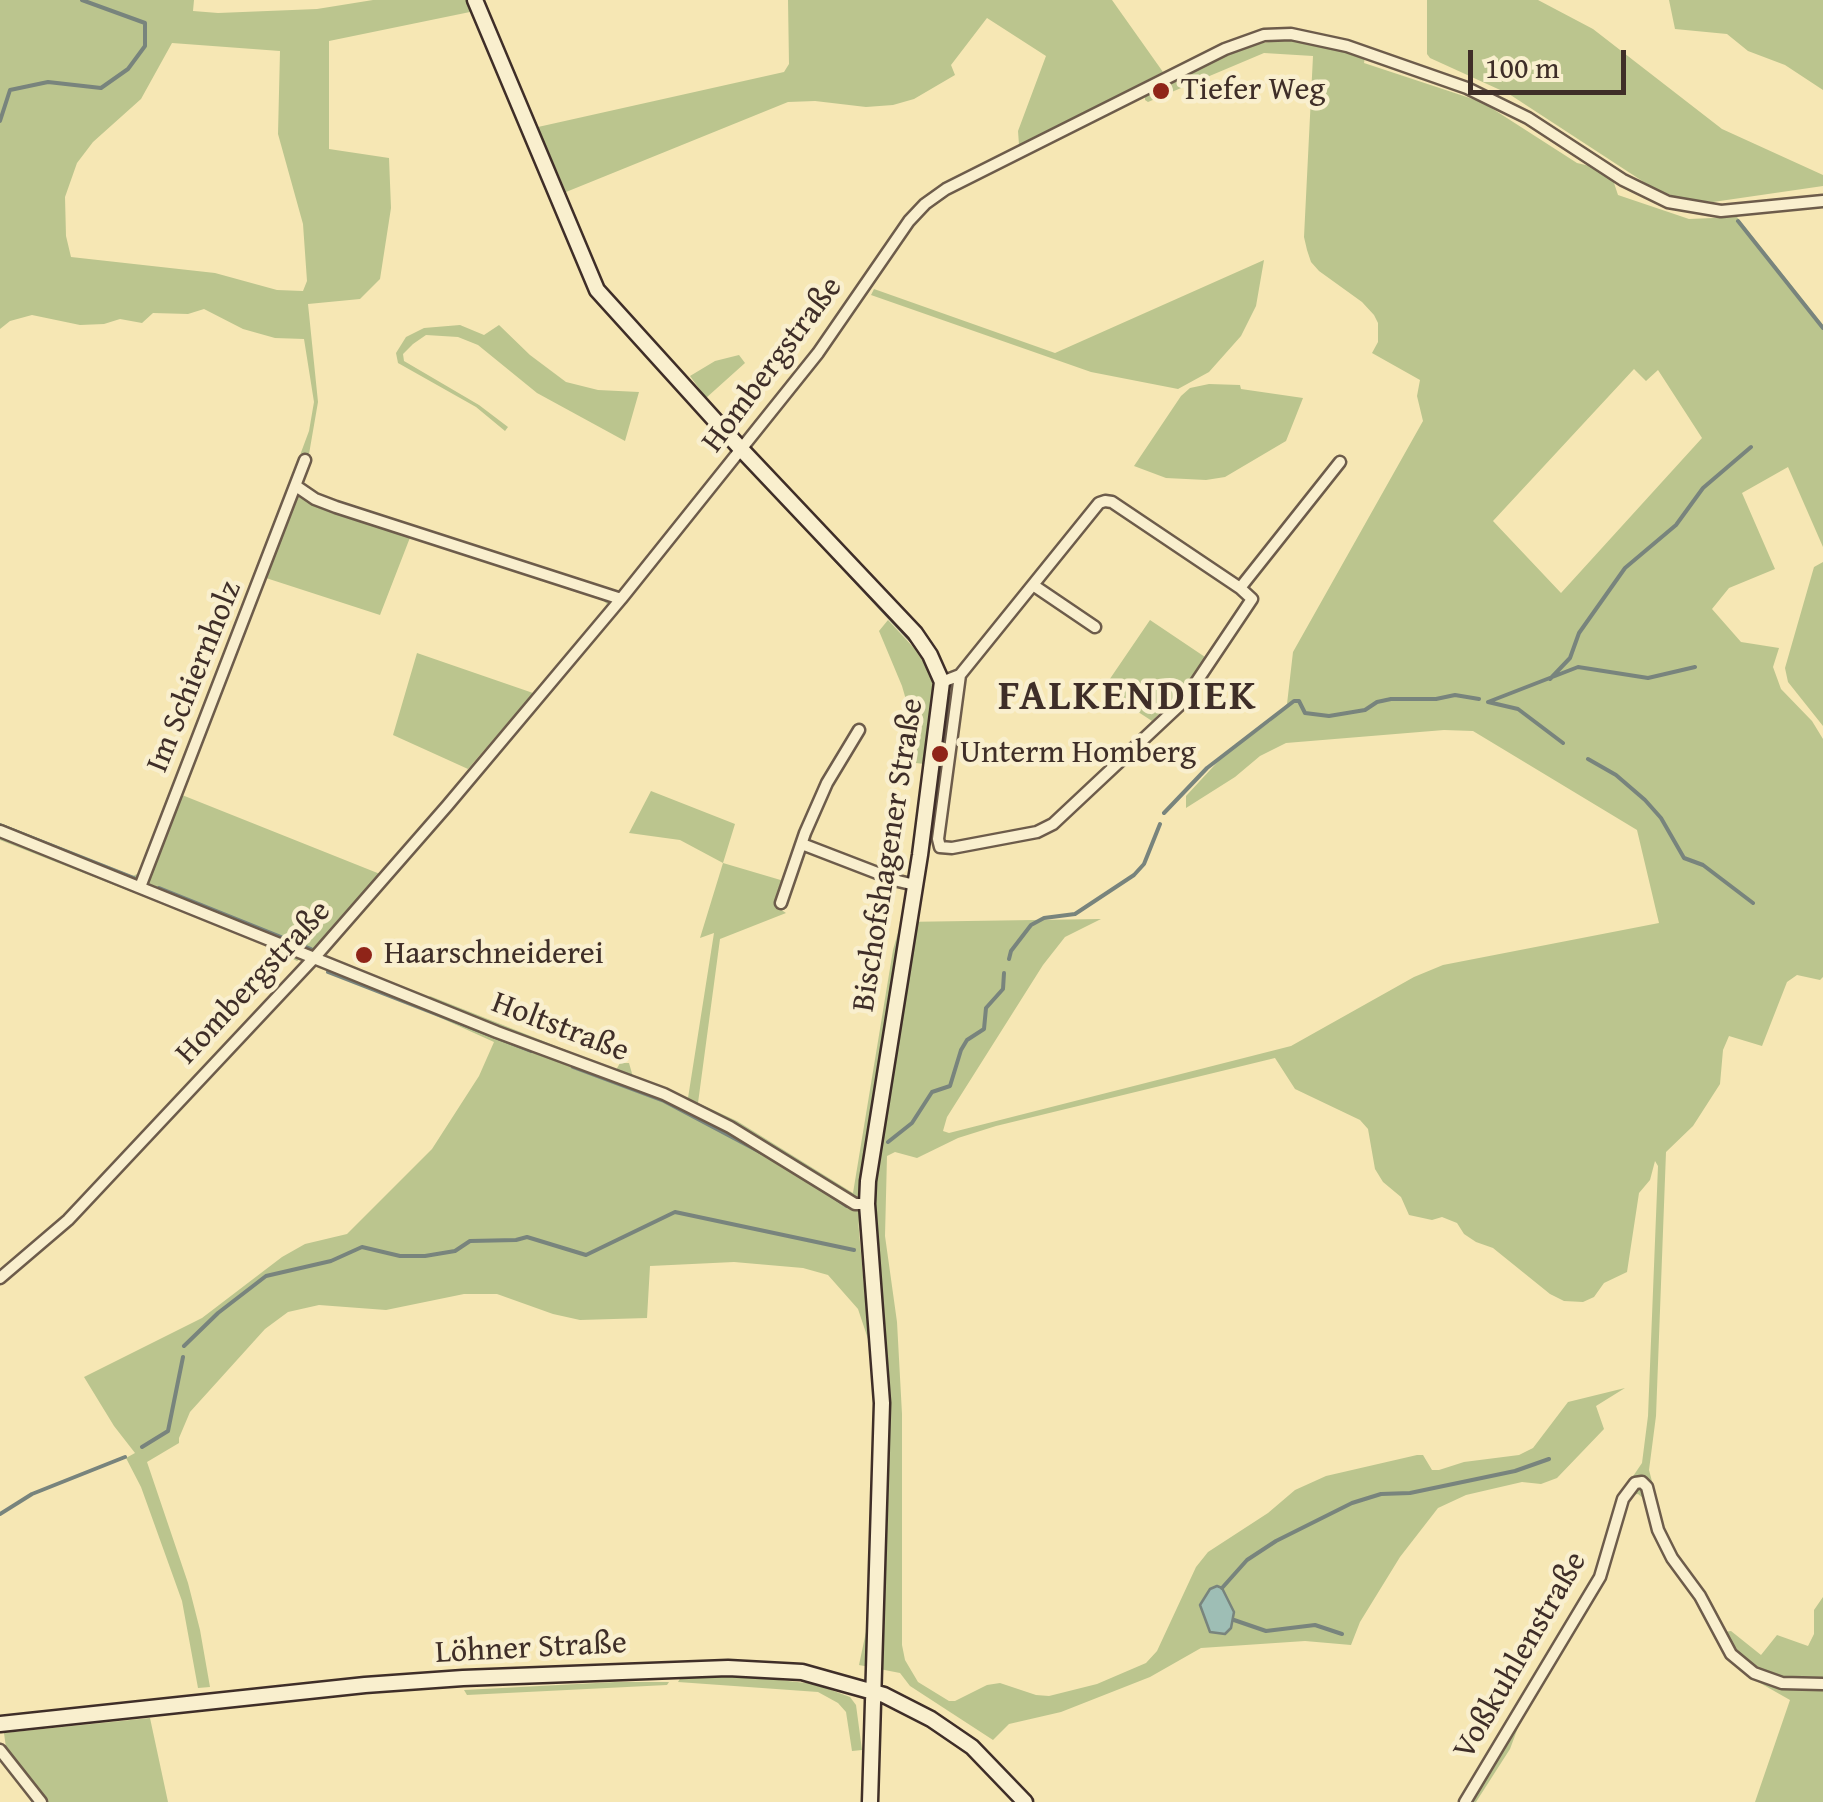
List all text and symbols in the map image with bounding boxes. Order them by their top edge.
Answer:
scale bar [1473,30,1630,92]
text: 100 m [1485,45,1559,89]
place label: Tiefer Weg [1181,72,1325,110]
marker: Tiefer Weg [1150,80,1172,102]
street label: Hombergstraße [694,270,852,460]
street label: Im Schiernholz [139,576,251,778]
district label: FALKENDIEK [998,673,1258,723]
street label: Bischofshagener Straße [845,696,933,1014]
place label: Unterm Homberg [960,735,1196,773]
marker: Unterm Homberg [929,743,951,765]
street label: Hombergstraße [168,893,340,1073]
place label: Haarschneiderei [384,936,604,974]
marker: Haarschneiderei [353,944,375,966]
street label: Holtstraße [486,984,634,1072]
street label: Voßkuhlenstraße [1446,1545,1596,1767]
street label: Löhner Straße [434,1625,628,1673]

